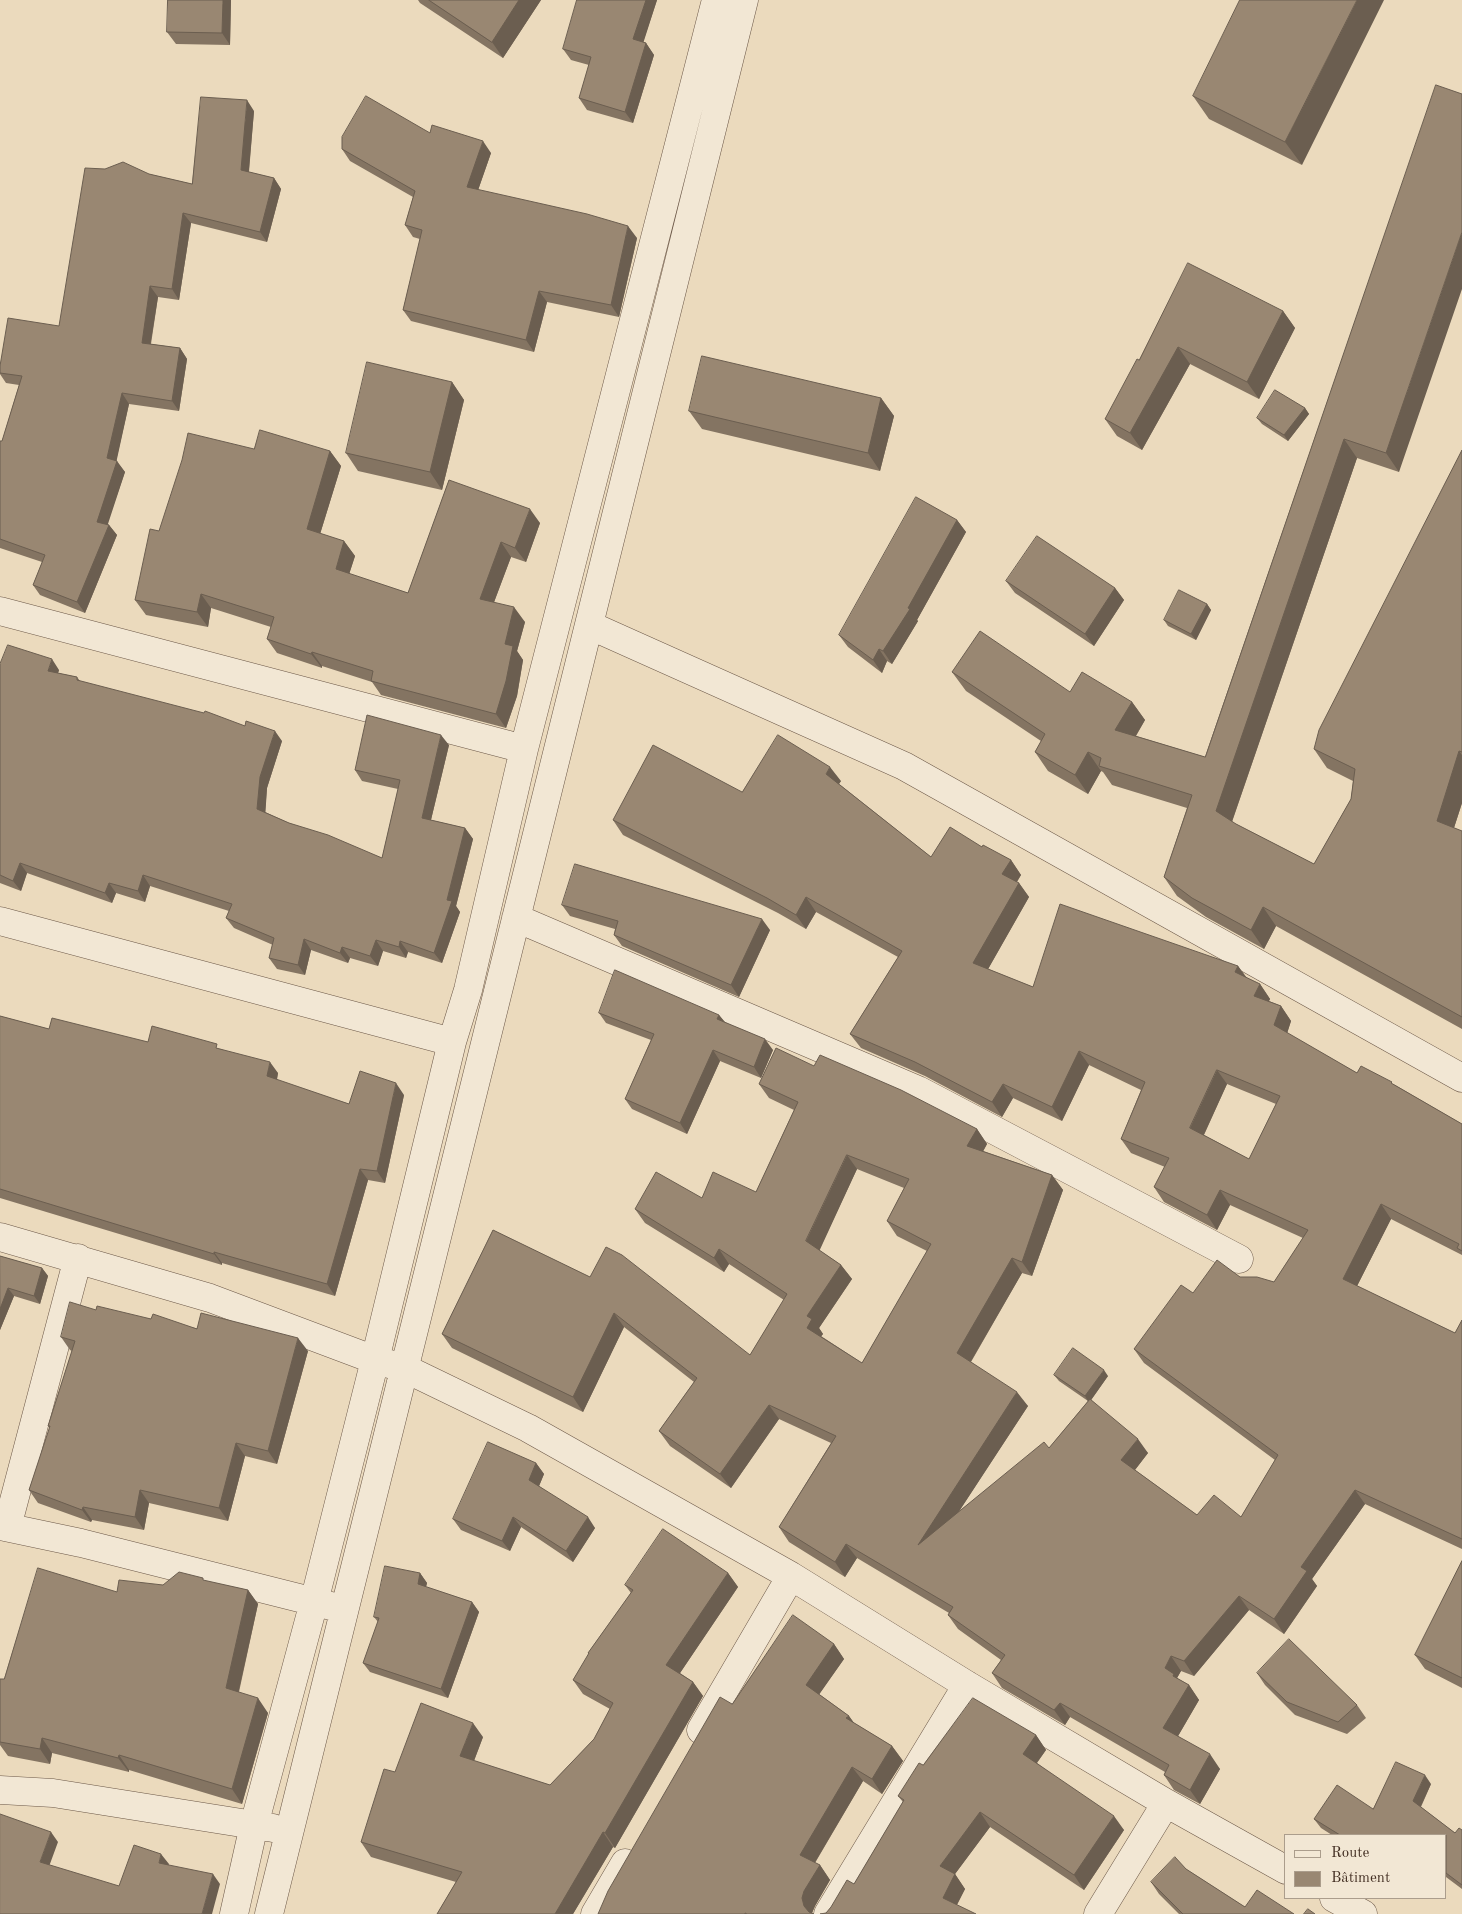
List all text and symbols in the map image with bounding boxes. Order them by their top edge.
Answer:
legend [1284,1834,1447,1899]
text: Route [1331,1846,1369,1861]
text: Bâtiment [1331,1871,1390,1886]

